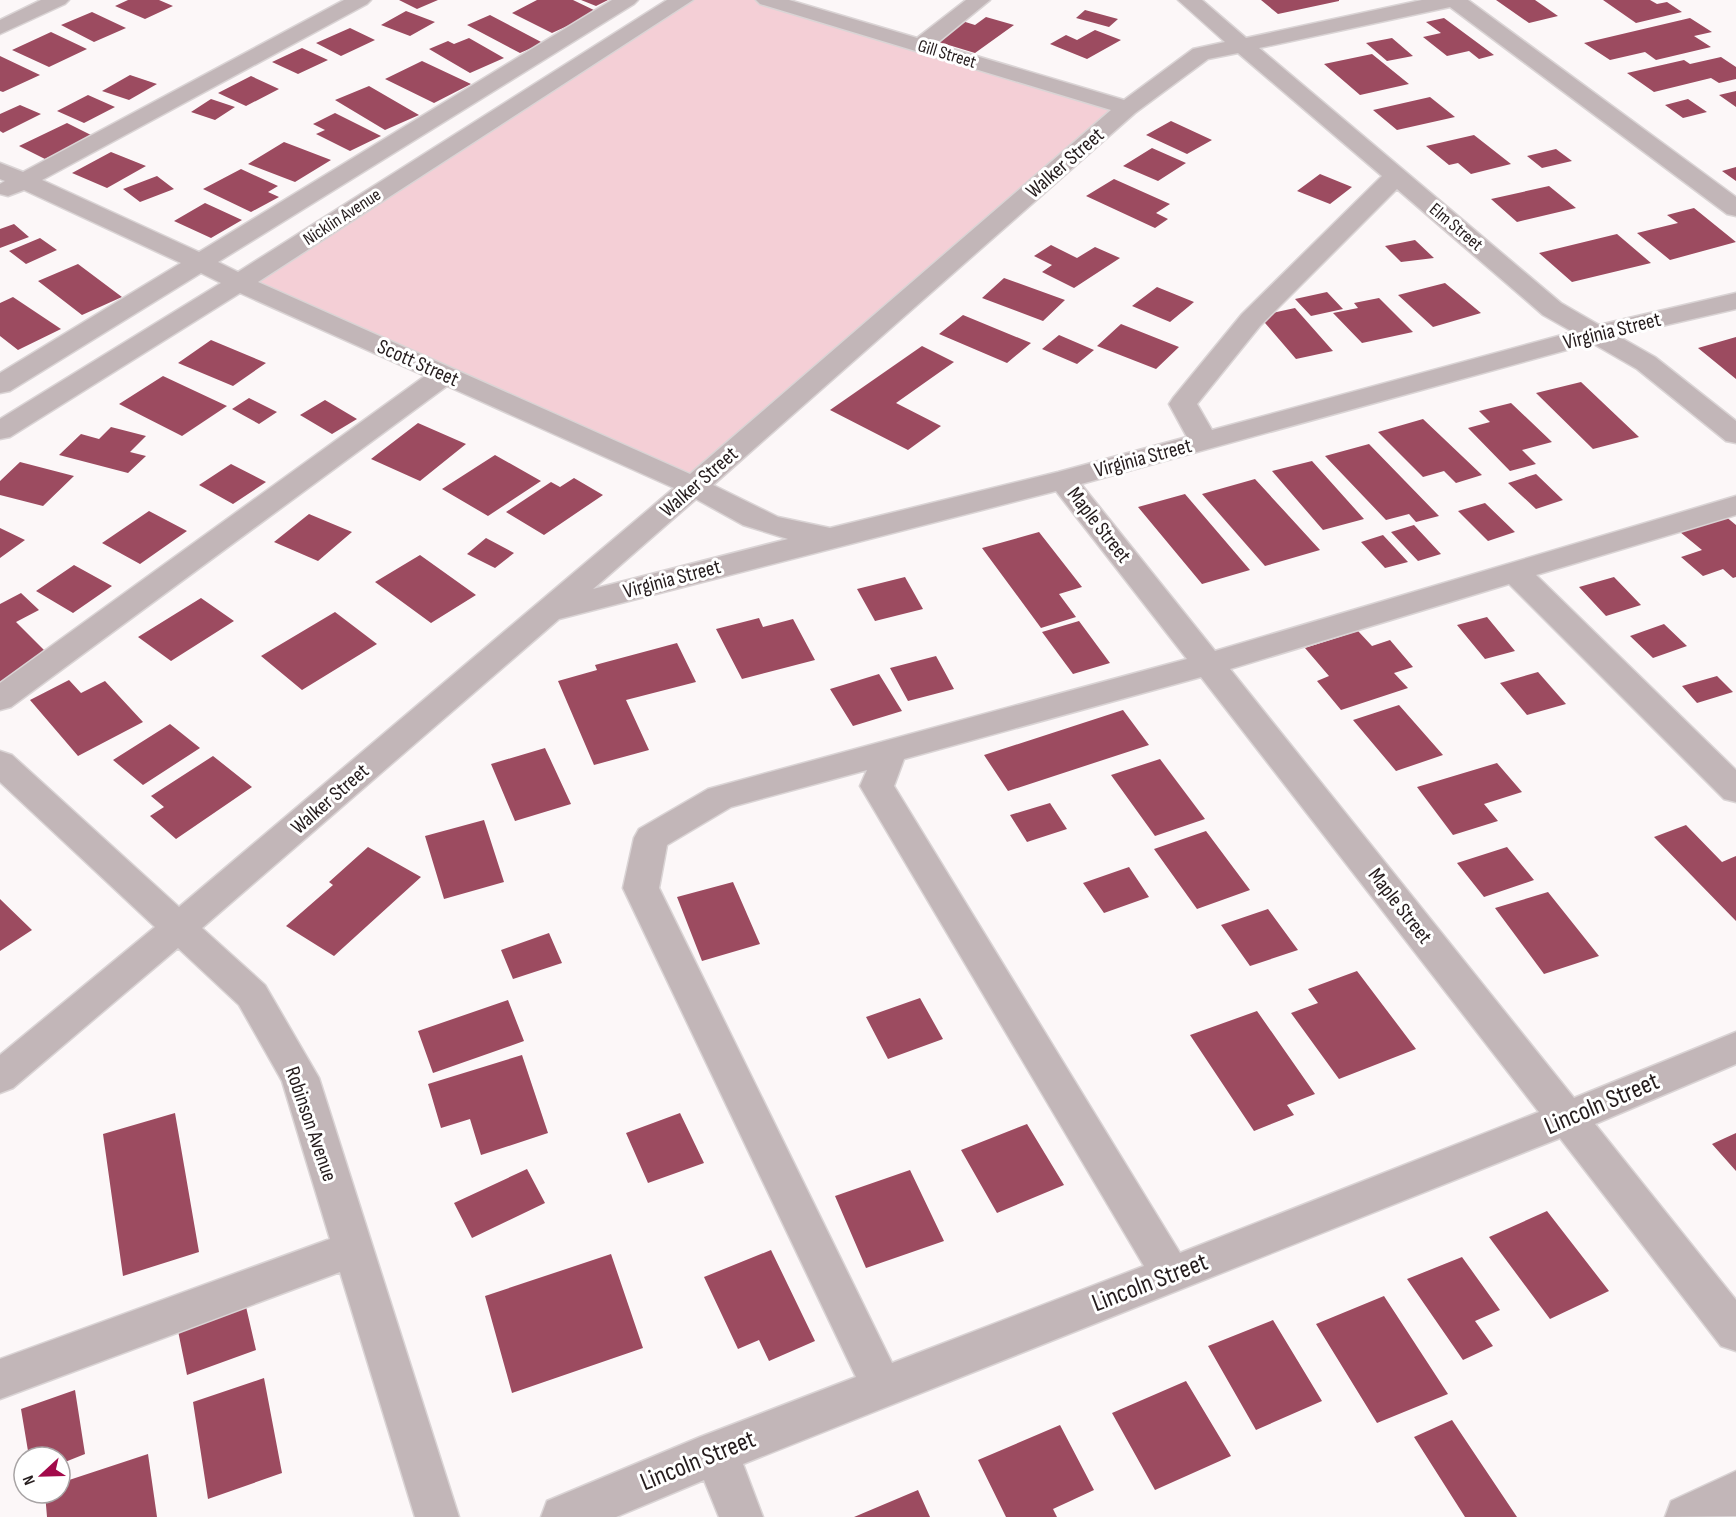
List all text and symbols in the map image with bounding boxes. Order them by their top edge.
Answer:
street label: Gill Street [915,35,979,73]
street label: Walker Street [1021,122,1109,204]
street label: Nicklin Avenue [299,184,385,250]
street label: Elm Street [1425,199,1487,256]
street label: Virginia Street [1561,307,1663,355]
street label: Scott Street [373,334,463,392]
street label: Virginia Street [1092,433,1194,483]
street label: Walker Street [655,441,743,523]
street label: Maple Street [1062,482,1136,568]
street label: Virginia Street [621,554,723,604]
street label: Walker Street [286,758,374,840]
street label: Maple Street [1363,863,1437,949]
street label: Robinson Avenue [280,1063,342,1185]
street label: Lincoln Street [1540,1066,1664,1142]
street label: Lincoln Street [1088,1247,1212,1319]
street label: Lincoln Street [636,1424,760,1498]
north arrow [12,1445,72,1505]
text: N [19,1473,40,1488]

